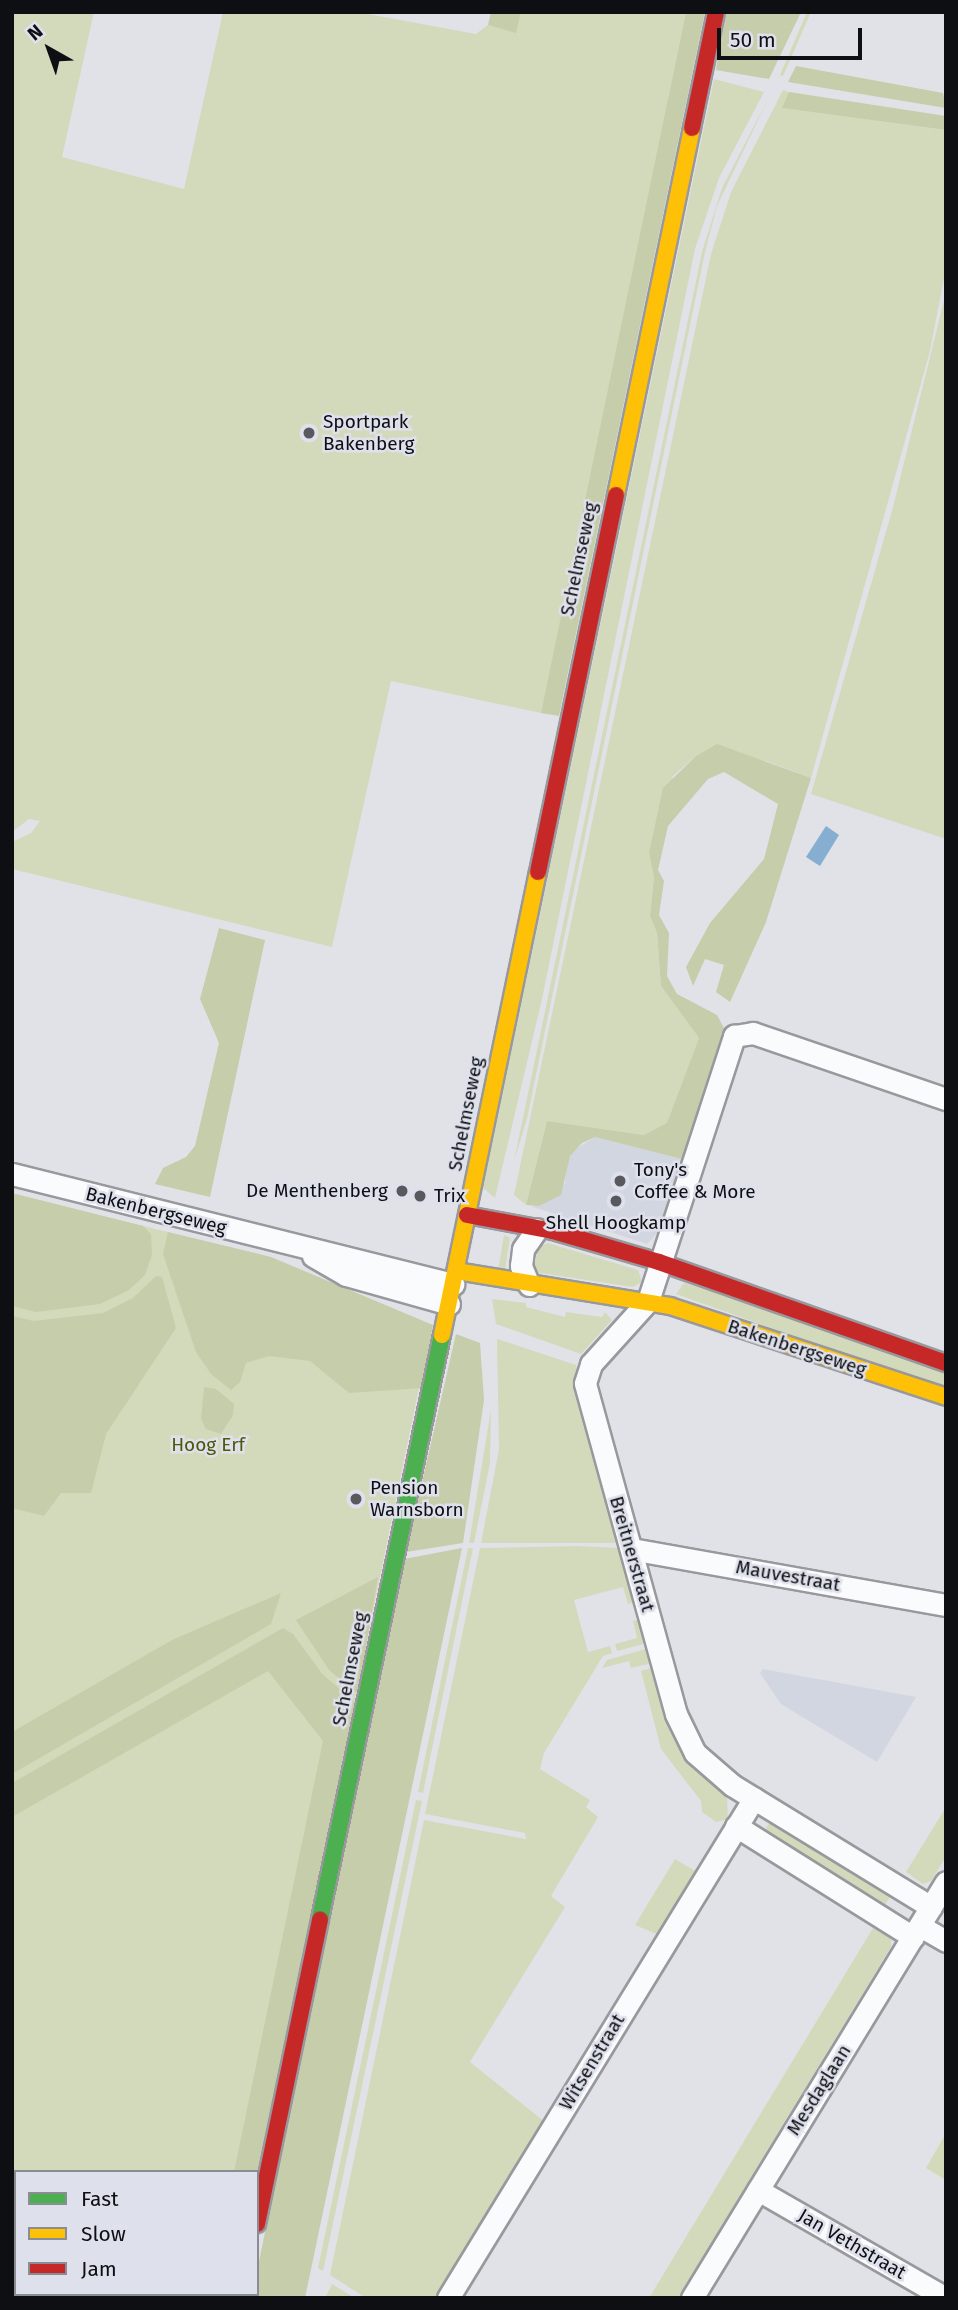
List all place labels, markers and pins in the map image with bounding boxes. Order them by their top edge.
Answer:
place label: Sportpark Bakenberg [323,411,415,455]
marker: Sportpark Bakenberg [301,425,317,441]
place label: Tony's Coffee & More [634,1159,756,1203]
marker: Tony's Coffee & More [612,1173,628,1189]
place label: De Menthenberg [246,1180,388,1202]
marker: De Menthenberg [394,1183,410,1199]
place label: Trix [434,1185,465,1207]
marker: Trix [412,1188,428,1204]
marker: Shell Hoogkamp [608,1193,624,1209]
place label: Shell Hoogkamp [546,1212,686,1234]
place label: Pension Warnsborn [370,1477,464,1521]
marker: Pension Warnsborn [348,1491,364,1507]

